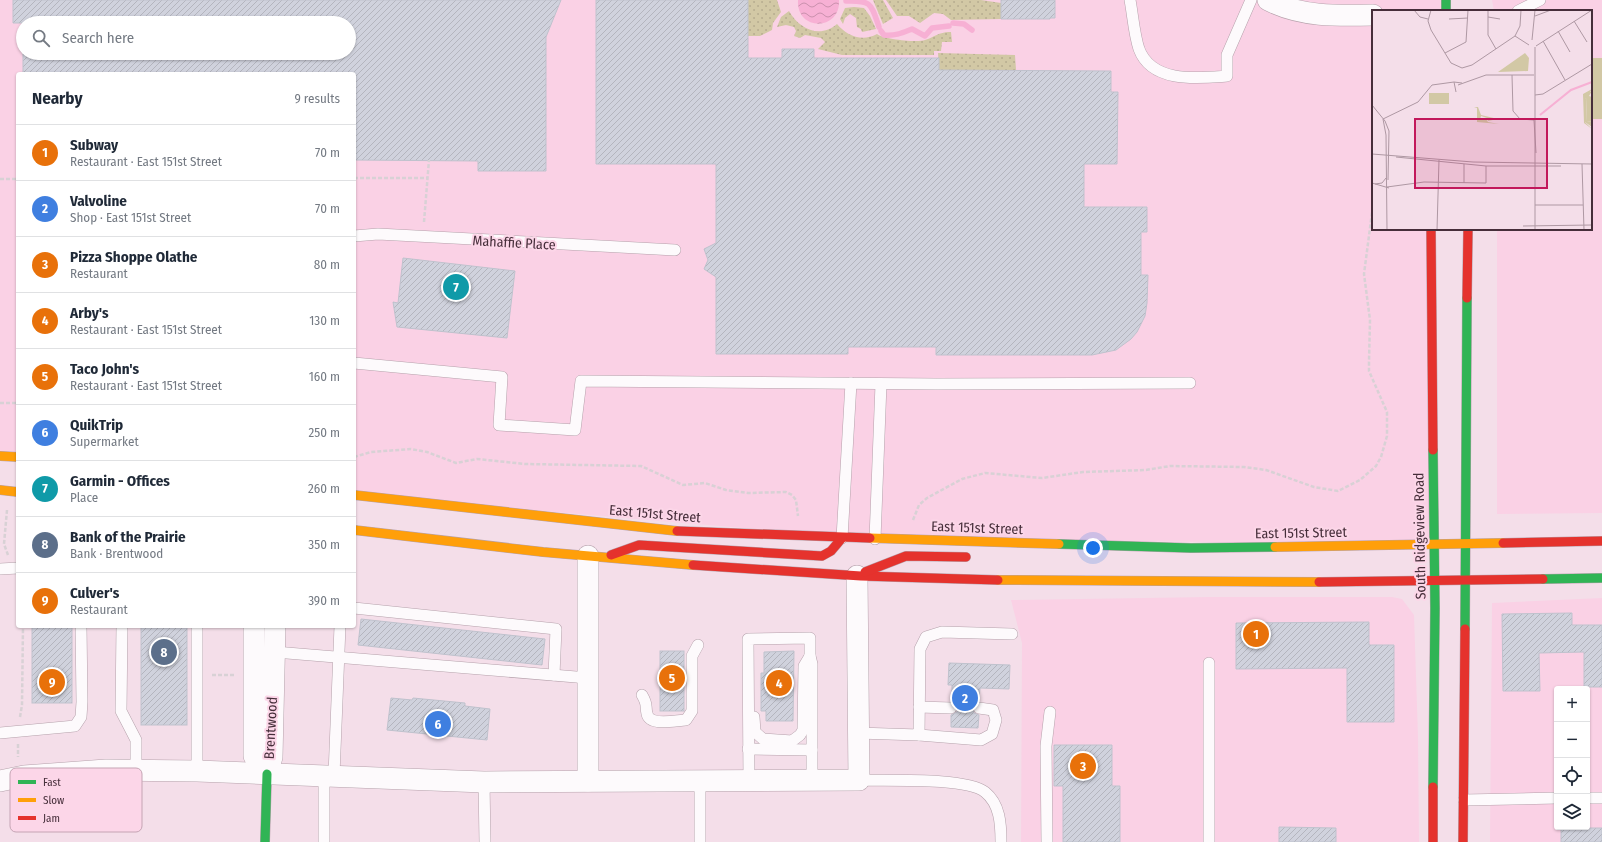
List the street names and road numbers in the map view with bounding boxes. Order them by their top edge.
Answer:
street label: Mahaffie Place [472,232,556,254]
street label: South Ridgeview Road [1410,472,1430,600]
street label: East 151st Street [608,502,702,527]
street label: East 151st Street [931,518,1024,538]
street label: East 151st Street [1255,524,1348,542]
street label: Brentwood [261,696,281,760]

